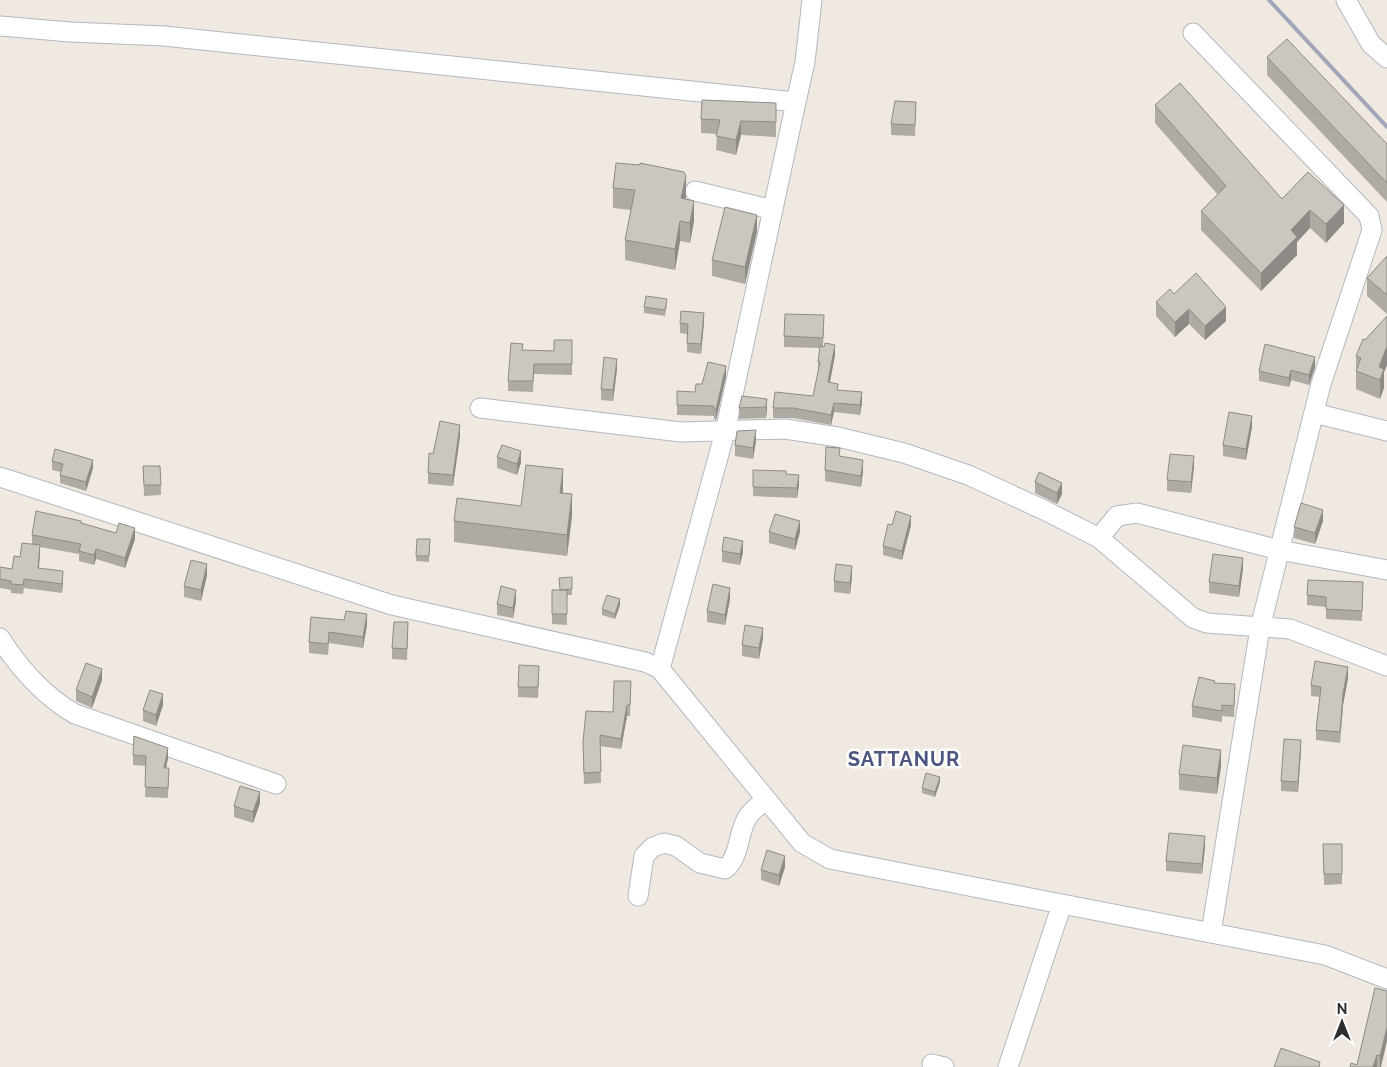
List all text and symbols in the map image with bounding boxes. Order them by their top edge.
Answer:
district label: SATTANUR [848,747,960,771]
north arrow [1317,997,1367,1047]
text: N [1337,1001,1347,1017]

